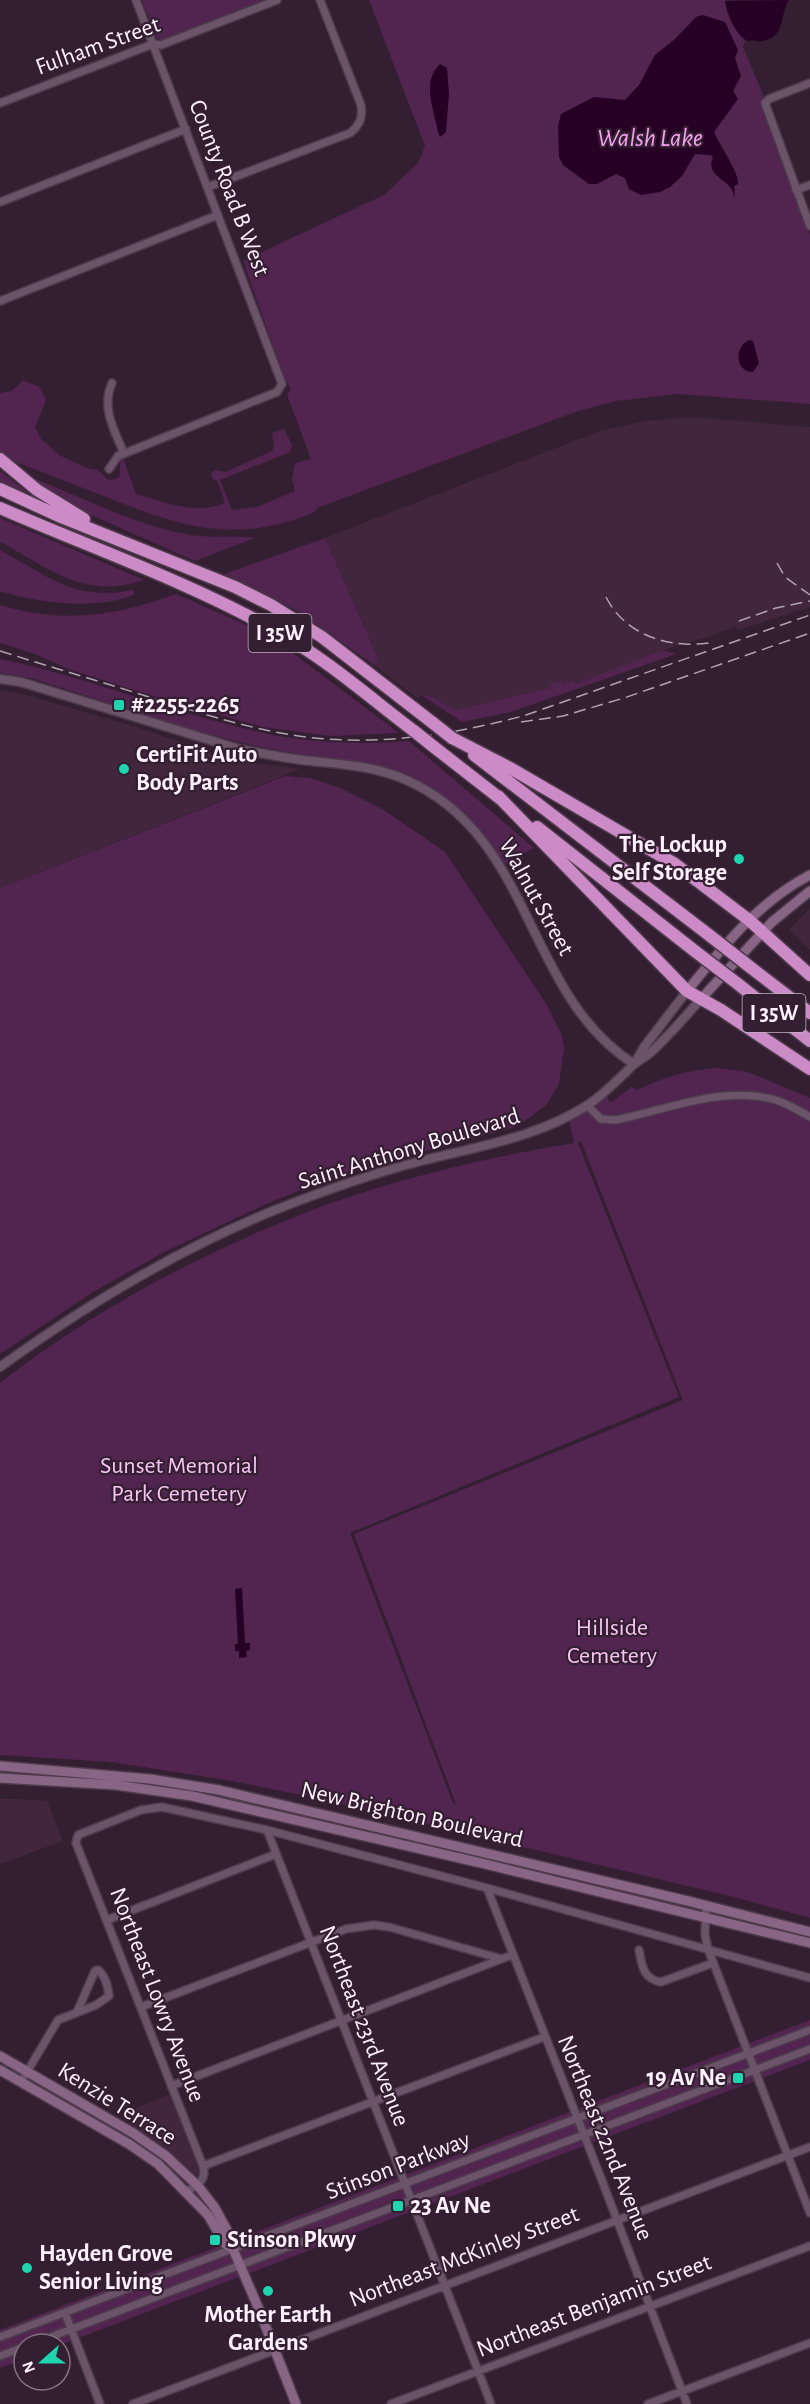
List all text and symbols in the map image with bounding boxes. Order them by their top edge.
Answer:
street label: Fulham Street [33,12,164,80]
street label: County Road B West [184,97,274,280]
water label: Walsh Lake [597,125,703,151]
road number: I 35W [248,614,312,652]
place label: #2255-2265 [131,693,239,717]
marker: #2255-2265 [112,698,126,712]
place label: CertiFit Auto Body Parts [136,743,258,795]
marker: CertiFit Auto Body Parts [117,762,131,776]
place label: The Lockup Self Storage [612,833,727,885]
street label: Walnut Street [494,834,578,960]
marker: The Lockup Self Storage [732,852,746,866]
road number: I 35W [742,994,806,1032]
street label: Saint Anthony Boulevard [296,1104,522,1194]
park label: Sunset Memorial Park Cemetery [100,1454,258,1506]
park label: Hillside Cemetery [567,1616,657,1668]
street label: New Brighton Boulevard [299,1778,525,1852]
street label: Northeast Lowry Avenue [105,1885,209,2105]
street label: Northeast 23rd Avenue [315,1922,413,2130]
street label: Northeast 22nd Avenue [553,2032,657,2244]
street label: Kenzie Terrace [54,2058,180,2150]
place label: 19 Av Ne [646,2066,726,2090]
marker: 19 Av Ne [731,2071,745,2085]
street label: Stinson Parkway [323,2128,473,2204]
place label: 23 Av Ne [410,2194,491,2218]
marker: 23 Av Ne [391,2199,405,2213]
street label: Northeast McKinley Street [346,2202,582,2312]
place label: Stinson Pkwy [227,2228,356,2252]
marker: Stinson Pkwy [208,2233,222,2247]
place label: Hayden Grove Senior Living [39,2242,173,2294]
street label: Northeast Benjamin Street [473,2250,715,2362]
marker: Hayden Grove Senior Living [20,2261,34,2275]
marker: Mother Earth Gardens [261,2284,275,2298]
place label: Mother Earth Gardens [204,2303,332,2355]
north arrow [12,2332,72,2392]
text: N [19,2359,38,2375]

